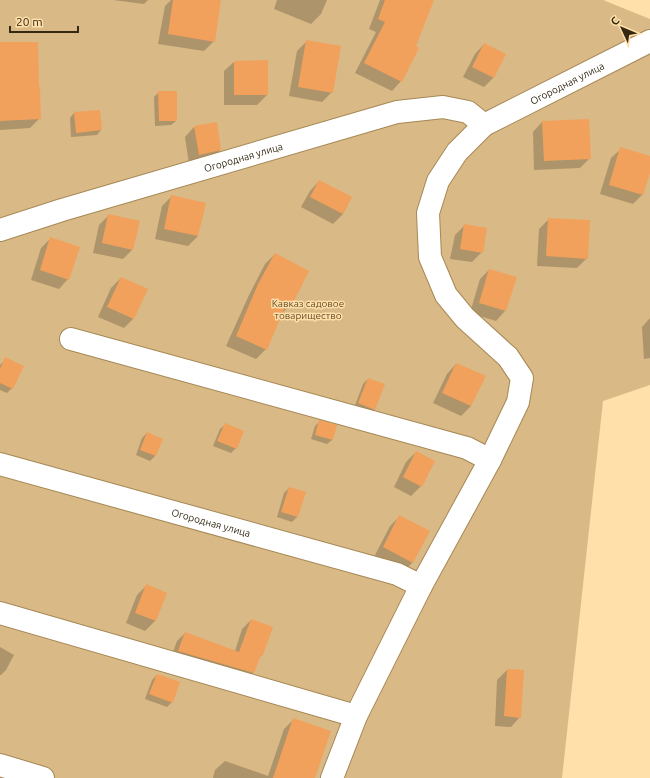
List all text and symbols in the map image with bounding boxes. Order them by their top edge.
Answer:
scale bar [10,8,78,34]
north arrow [602,8,642,48]
text: С [608,14,622,28]
text: 20 m [16,15,43,28]
street label: Огородная улица [528,60,606,106]
street label: Огородная улица [203,140,284,174]
park label: Кавказ садовое товарищество [272,298,344,321]
street label: Огородная улица [170,506,252,539]

